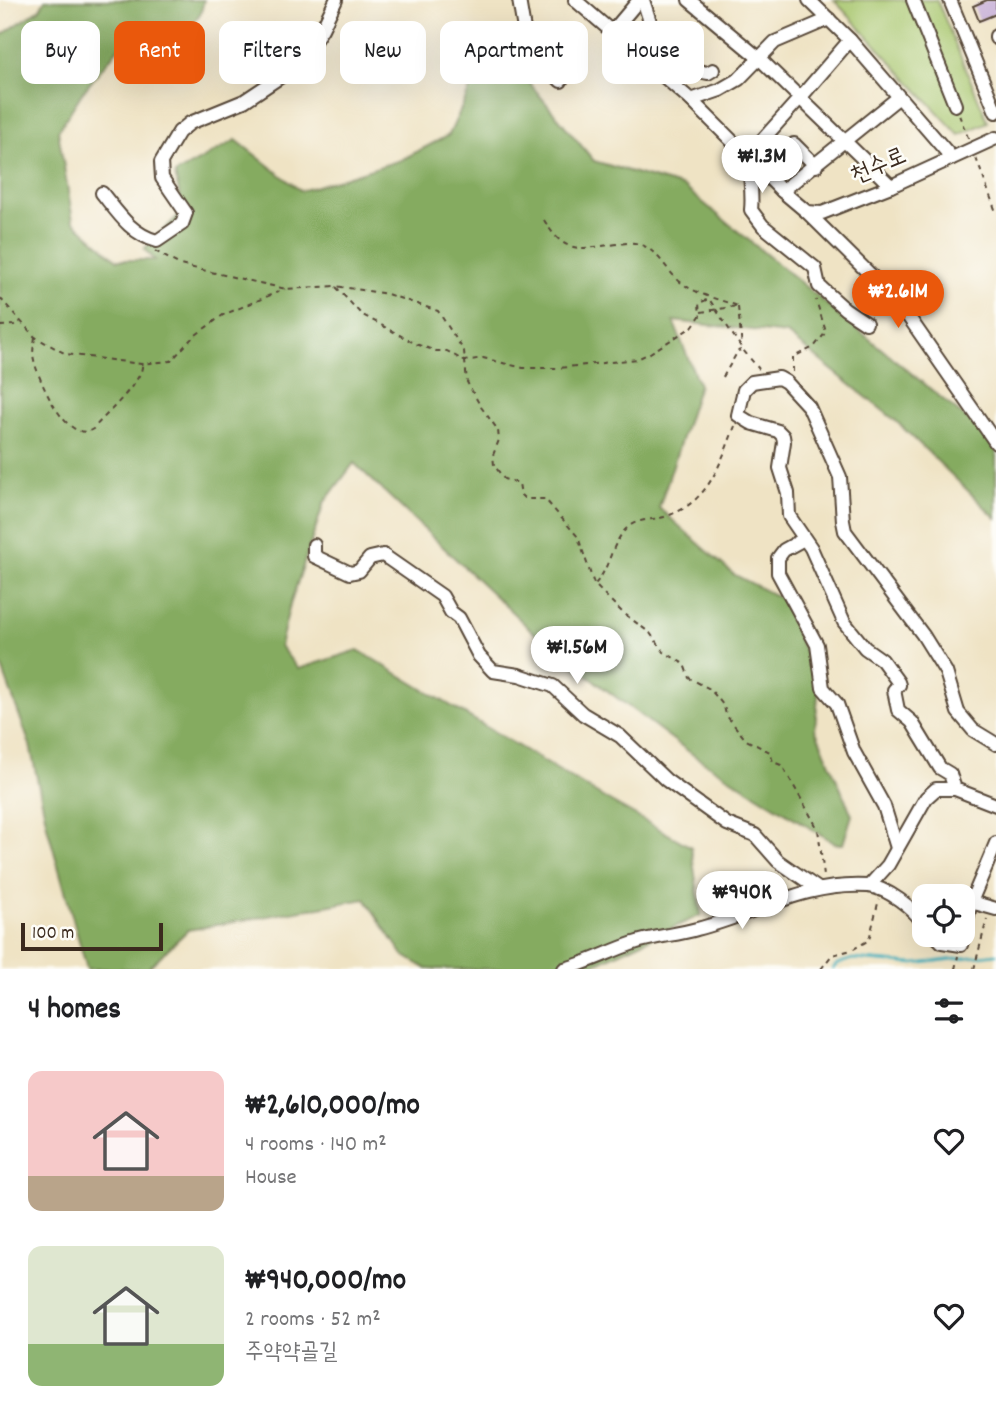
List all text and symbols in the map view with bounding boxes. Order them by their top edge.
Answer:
chip: Buy [21,21,100,84]
chip: Rent [114,21,205,84]
chip: Filters [219,21,326,84]
chip: New [340,21,426,84]
chip: Apartment [440,21,588,84]
chip: House [602,21,704,84]
pin: ₩1.3M [713,136,811,195]
street label: 천수로 [846,140,912,194]
text: ₩1.3M [738,141,786,174]
pin: ₩2.61M [841,270,955,330]
text: ₩2.61M [868,276,928,309]
pin: ₩1.56M [520,626,634,686]
text: ₩1.56M [547,632,607,665]
pin: ₩940K [693,872,791,931]
text: ₩940K [712,877,772,910]
map controls [912,884,975,947]
button: locate [912,884,975,947]
scale bar [21,920,163,952]
text: 100 m [32,921,74,948]
text: 4 homes [28,990,121,1033]
icon: filters [930,992,968,1030]
text: ₩2,610,000/mo [245,1086,420,1129]
icon: home [84,1099,168,1183]
icon: heart [930,1122,968,1160]
text: 4 rooms · 140 m² [245,1129,387,1162]
text: House [245,1162,297,1195]
text: ₩940,000/mo [245,1261,406,1304]
icon: home [84,1274,168,1358]
icon: heart [930,1297,968,1335]
text: 2 rooms · 52 m² [245,1304,381,1337]
text: 주약약골길 [245,1337,338,1370]

